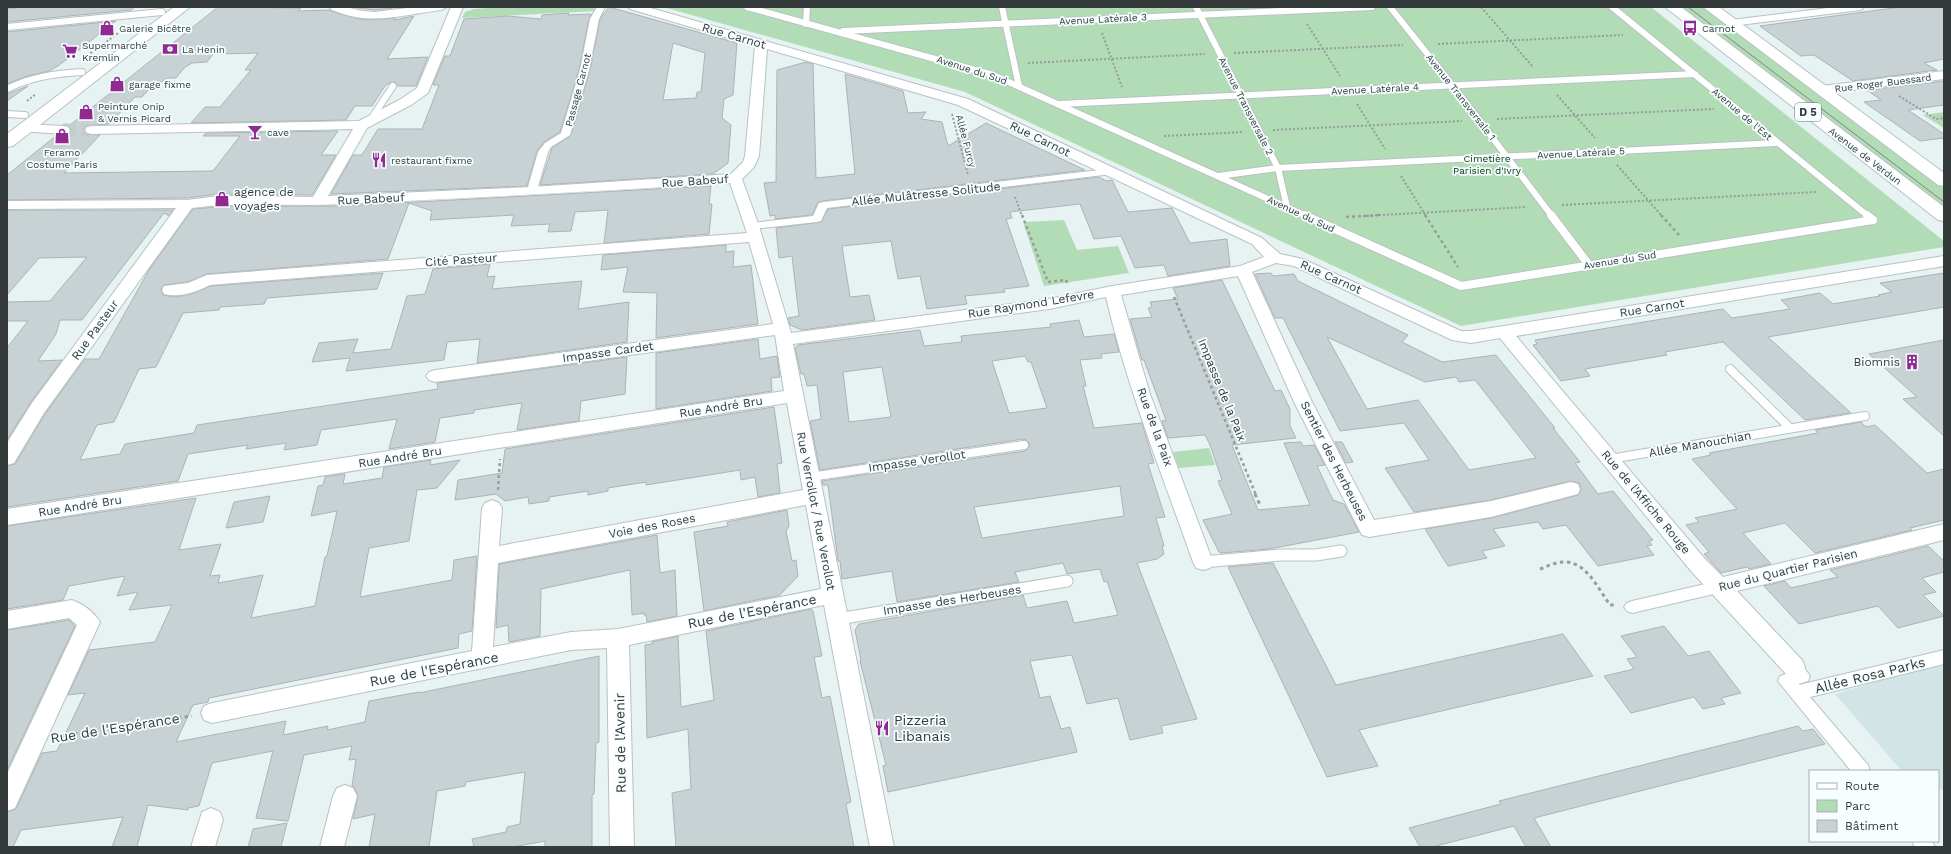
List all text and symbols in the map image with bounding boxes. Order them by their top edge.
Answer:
street label: Avenue Latérale 3 [1059,11,1147,27]
shop icon: Galerie Bicêtre [98,19,116,37]
bus stop icon: Carnot [1681,19,1699,37]
street label: Rue Carnot [700,20,768,52]
place label: Galerie Bicêtre [119,23,191,34]
place label: Carnot [1702,23,1736,34]
place label: Supermarché Kremlin [82,40,148,63]
bank icon: La Henin [161,40,179,58]
supermarket icon: Supermarché Kremlin [61,42,79,60]
place label: La Henin [182,44,225,55]
street label: Passage Carnot [563,51,593,128]
street label: Avenue Transversale 1 [1424,52,1498,142]
street label: Avenue du Sud [935,53,1009,87]
street label: Avenue Transversale 2 [1216,55,1276,157]
street label: Rue Roger Buessard [1834,72,1932,94]
shop icon: garage fixme [108,75,126,93]
place label: garage fixme [129,79,191,90]
street label: Avenue Latérale 4 [1331,81,1419,97]
street label: Avenue de l'Est [1710,86,1775,143]
place label: Peinture Onip & Vernis Picard [98,101,171,124]
shop icon: Peinture Onip & Vernis Picard [77,103,95,121]
road number: D 5 [1795,103,1821,121]
street label: Allée Furcy [954,113,979,169]
street label: Rue Carnot [1007,118,1073,160]
bar icon: cave [246,123,264,141]
street label: Avenue de Verdun [1826,125,1904,187]
shop icon: Feramo Costume Paris [53,127,71,145]
place label: cave [267,127,289,138]
street label: Avenue Latérale 5 [1537,145,1625,161]
place label: Feramo Costume Paris [27,147,97,170]
restaurant icon: restaurant fixme [370,151,388,169]
park label: Cimetière Parisien d'Ivry [1453,153,1522,176]
place label: restaurant fixme [391,155,473,166]
street label: Rue Babeuf [661,172,729,190]
street label: Allée Mulâtresse Solitude [851,179,1001,209]
place label: agence de voyages [234,185,294,213]
shop icon: agence de voyages [213,190,231,208]
street label: Rue Babeuf [337,190,405,208]
street label: Avenue du Sud [1265,193,1337,235]
street label: Avenue du Sud [1583,249,1657,271]
street label: Cité Pasteur [425,250,498,270]
street label: Rue Carnot [1298,257,1364,297]
street label: Rue Raymond Lefevre [967,287,1095,321]
street label: Rue Carnot [1618,296,1686,320]
street label: Rue Pasteur [68,297,122,363]
street label: Impasse de la Paix [1195,337,1249,443]
street label: Impasse Cardet [562,339,654,365]
building icon: Biomnis [1903,353,1921,371]
place label: Biomnis [1853,355,1900,369]
street label: Rue de la Paix [1134,386,1176,468]
street label: Rue André Bru [678,393,764,421]
street label: Sentier des Herbeuses [1298,399,1370,523]
street label: Allée Manouchian [1648,428,1752,460]
street label: Rue Verrollot / Rue Verollot [794,431,838,591]
street label: Rue André Bru [357,443,443,471]
street label: Impasse Verollot [867,447,967,475]
street label: Rue de l'Affiche Rouge [1599,447,1693,557]
street label: Rue André Bru [37,492,123,520]
street label: Voie des Roses [607,511,697,541]
street label: Rue du Quartier Parisien [1717,546,1859,594]
street label: Impasse des Herbeuses [882,582,1022,618]
street label: Rue de l'Espérance [686,591,818,631]
street label: Rue de l'Espérance [368,649,500,689]
street label: Allée Rosa Parks [1813,654,1927,696]
street label: Rue de l'Avenir [611,692,629,793]
street label: Rue de l'Espérance [49,710,181,746]
place label: Pizzeria Libanais [894,712,951,744]
restaurant icon: Pizzeria Libanais [873,719,891,737]
legend [1809,770,1939,842]
text: Route [1845,779,1879,793]
text: Parc [1845,799,1871,813]
text: Bâtiment [1845,819,1898,833]

